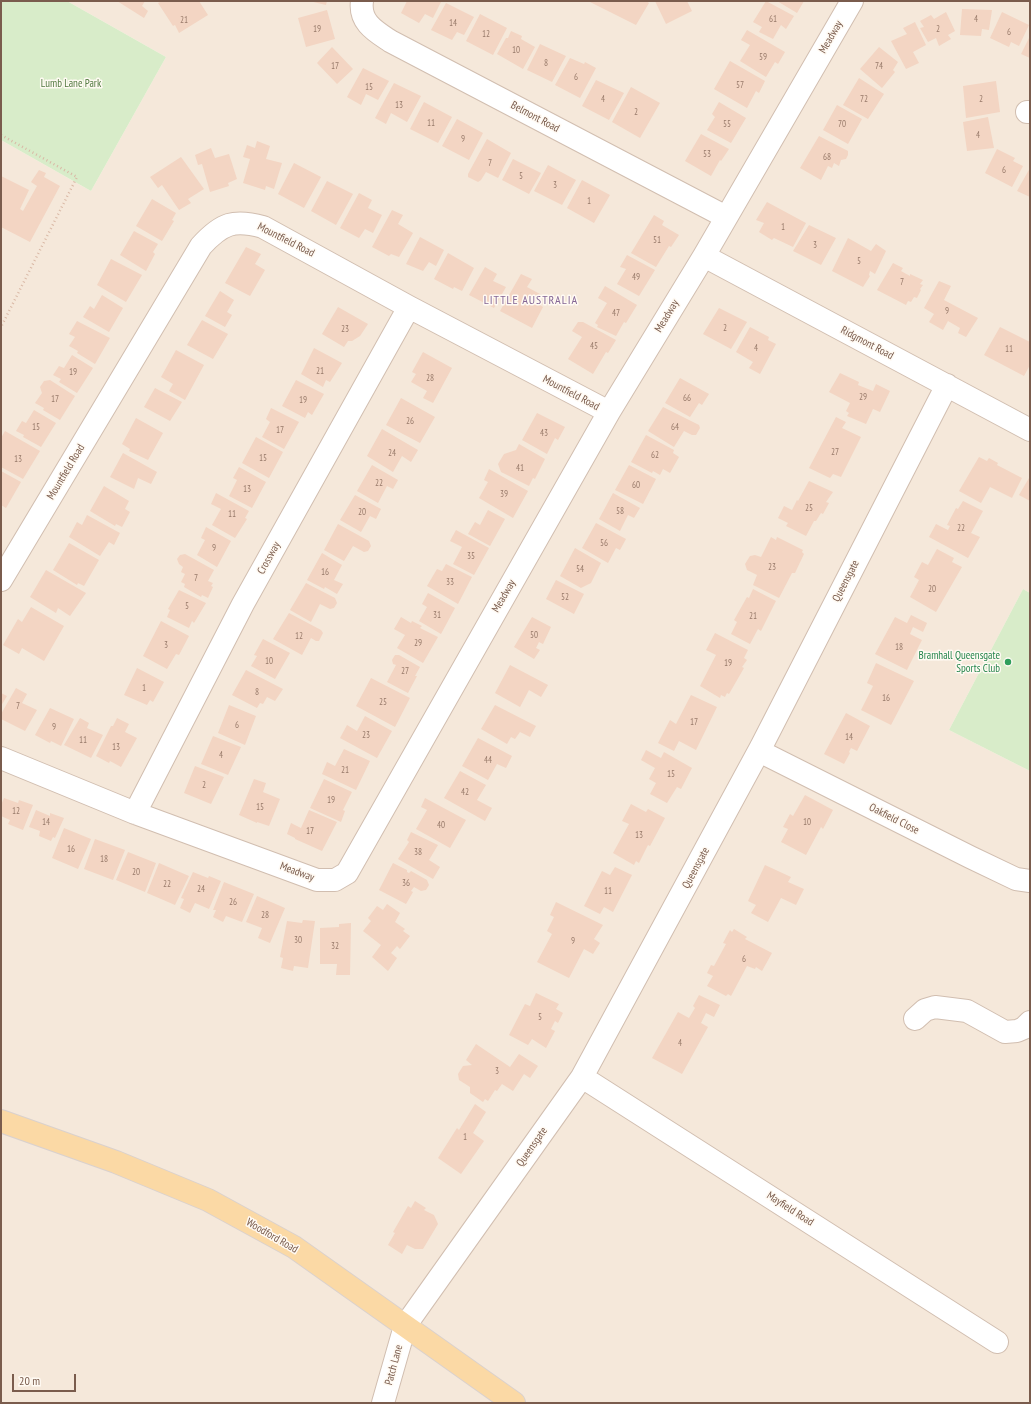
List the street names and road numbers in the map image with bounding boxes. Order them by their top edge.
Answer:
street label: Meadway [816,18,846,56]
street label: Belmont Road [508,99,562,135]
street label: Mountfield Road [255,220,317,260]
street label: Meadway [652,297,682,335]
street label: Ridgmont Road [838,324,896,362]
street label: Mountfield Road [540,373,602,413]
street label: Mountfield Road [44,442,88,502]
street label: Crossway [255,539,283,577]
street label: Queensgate [830,558,862,604]
street label: Meadway [489,577,519,615]
street label: Oakfield Close [867,801,921,837]
street label: Queensgate [680,845,712,891]
street label: Meadway [278,860,316,884]
street label: Queensgate [514,1125,550,1169]
street label: Mayfield Road [764,1189,816,1229]
street label: Woodford Road [244,1216,300,1256]
street label: Patch Lane [382,1343,406,1387]

